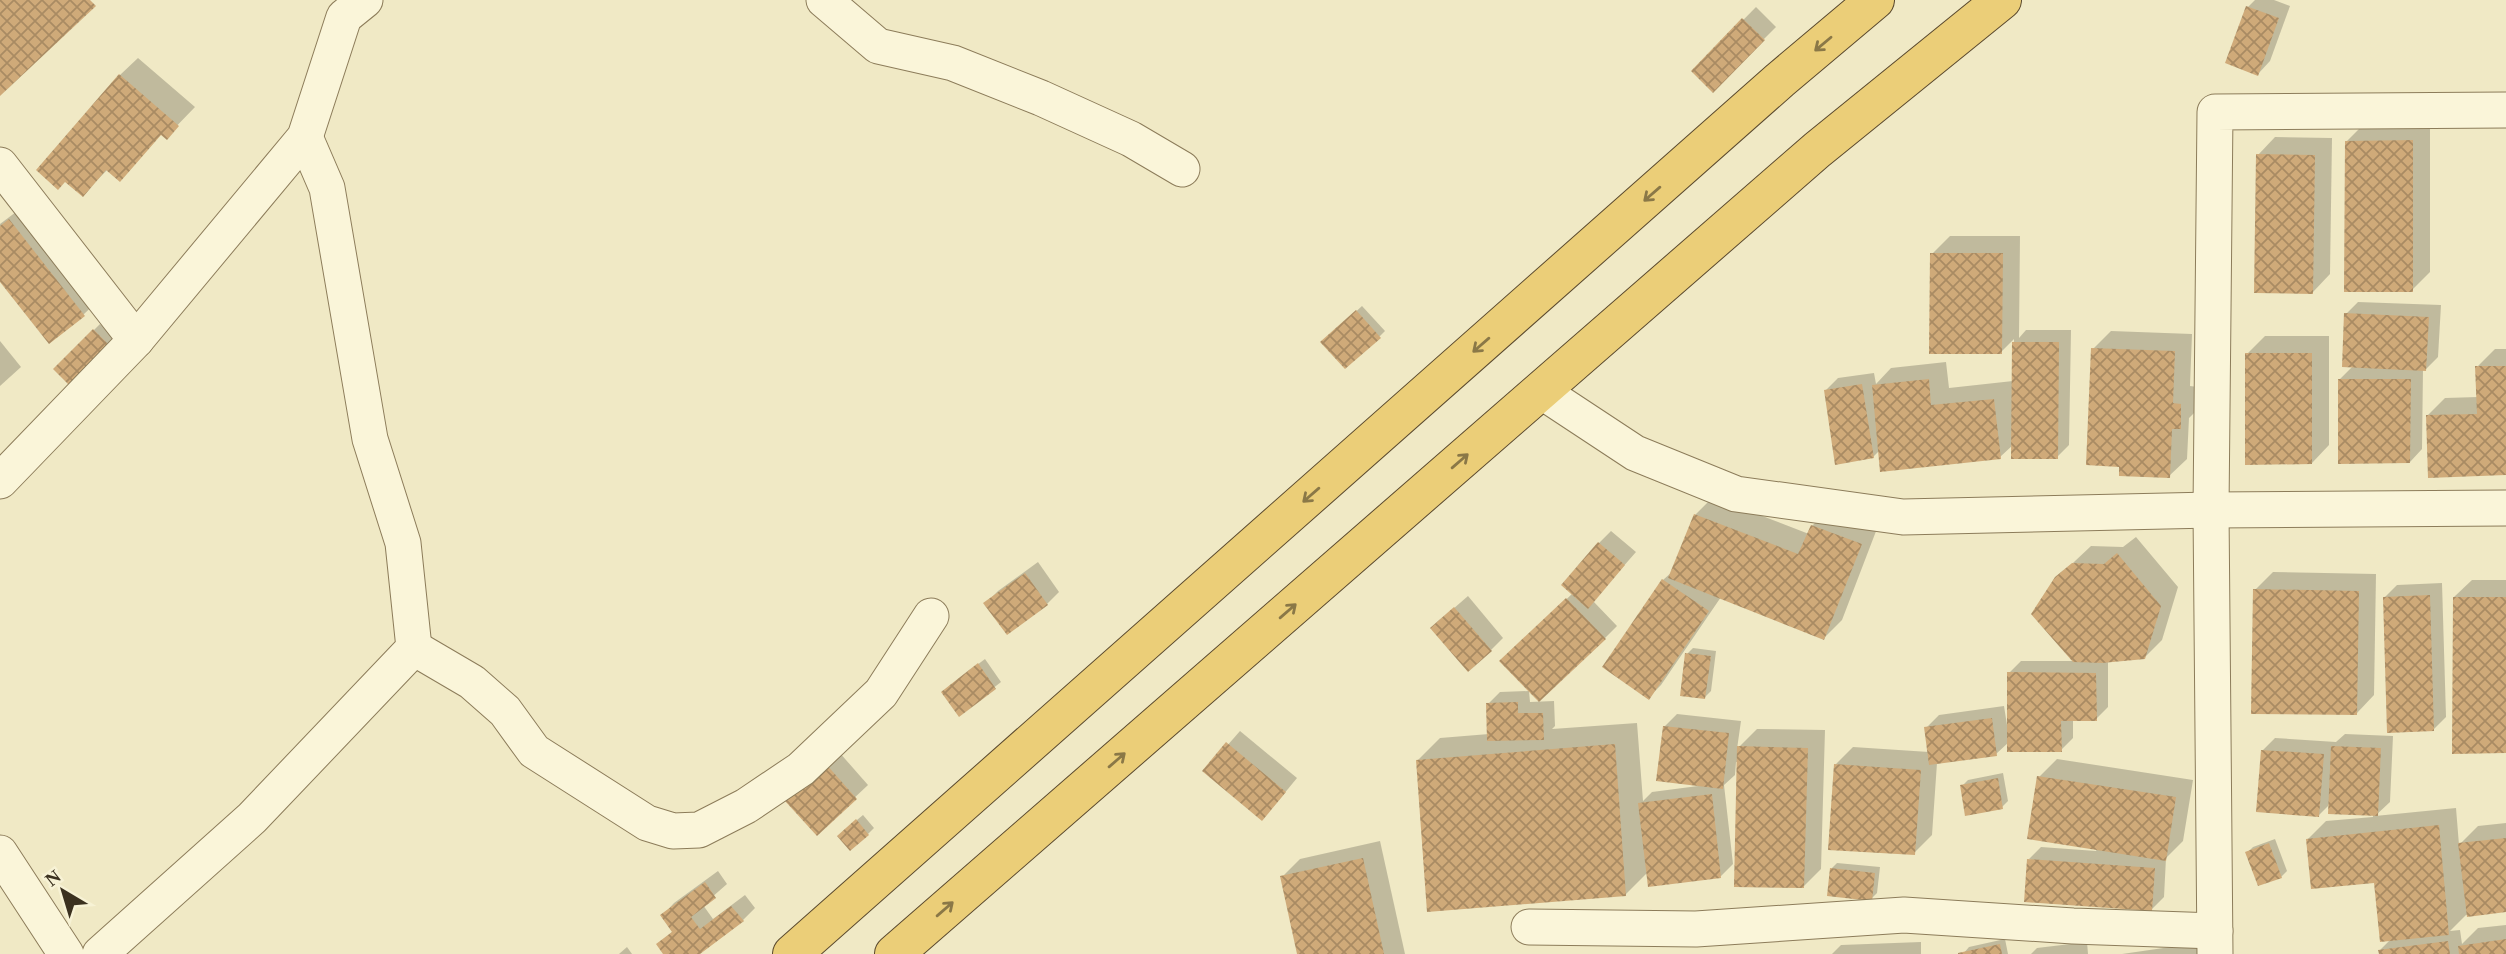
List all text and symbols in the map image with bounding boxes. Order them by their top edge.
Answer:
one-way arrow [1814,36,1832,52]
one-way arrow [1643,186,1661,202]
one-way arrow [1473,336,1491,352]
one-way arrow [1451,453,1469,469]
one-way arrow [1302,487,1320,503]
one-way arrow [1279,603,1297,619]
one-way arrow [1107,752,1125,768]
north arrow [28,856,98,926]
text: N [41,865,65,890]
one-way arrow [936,901,954,917]

